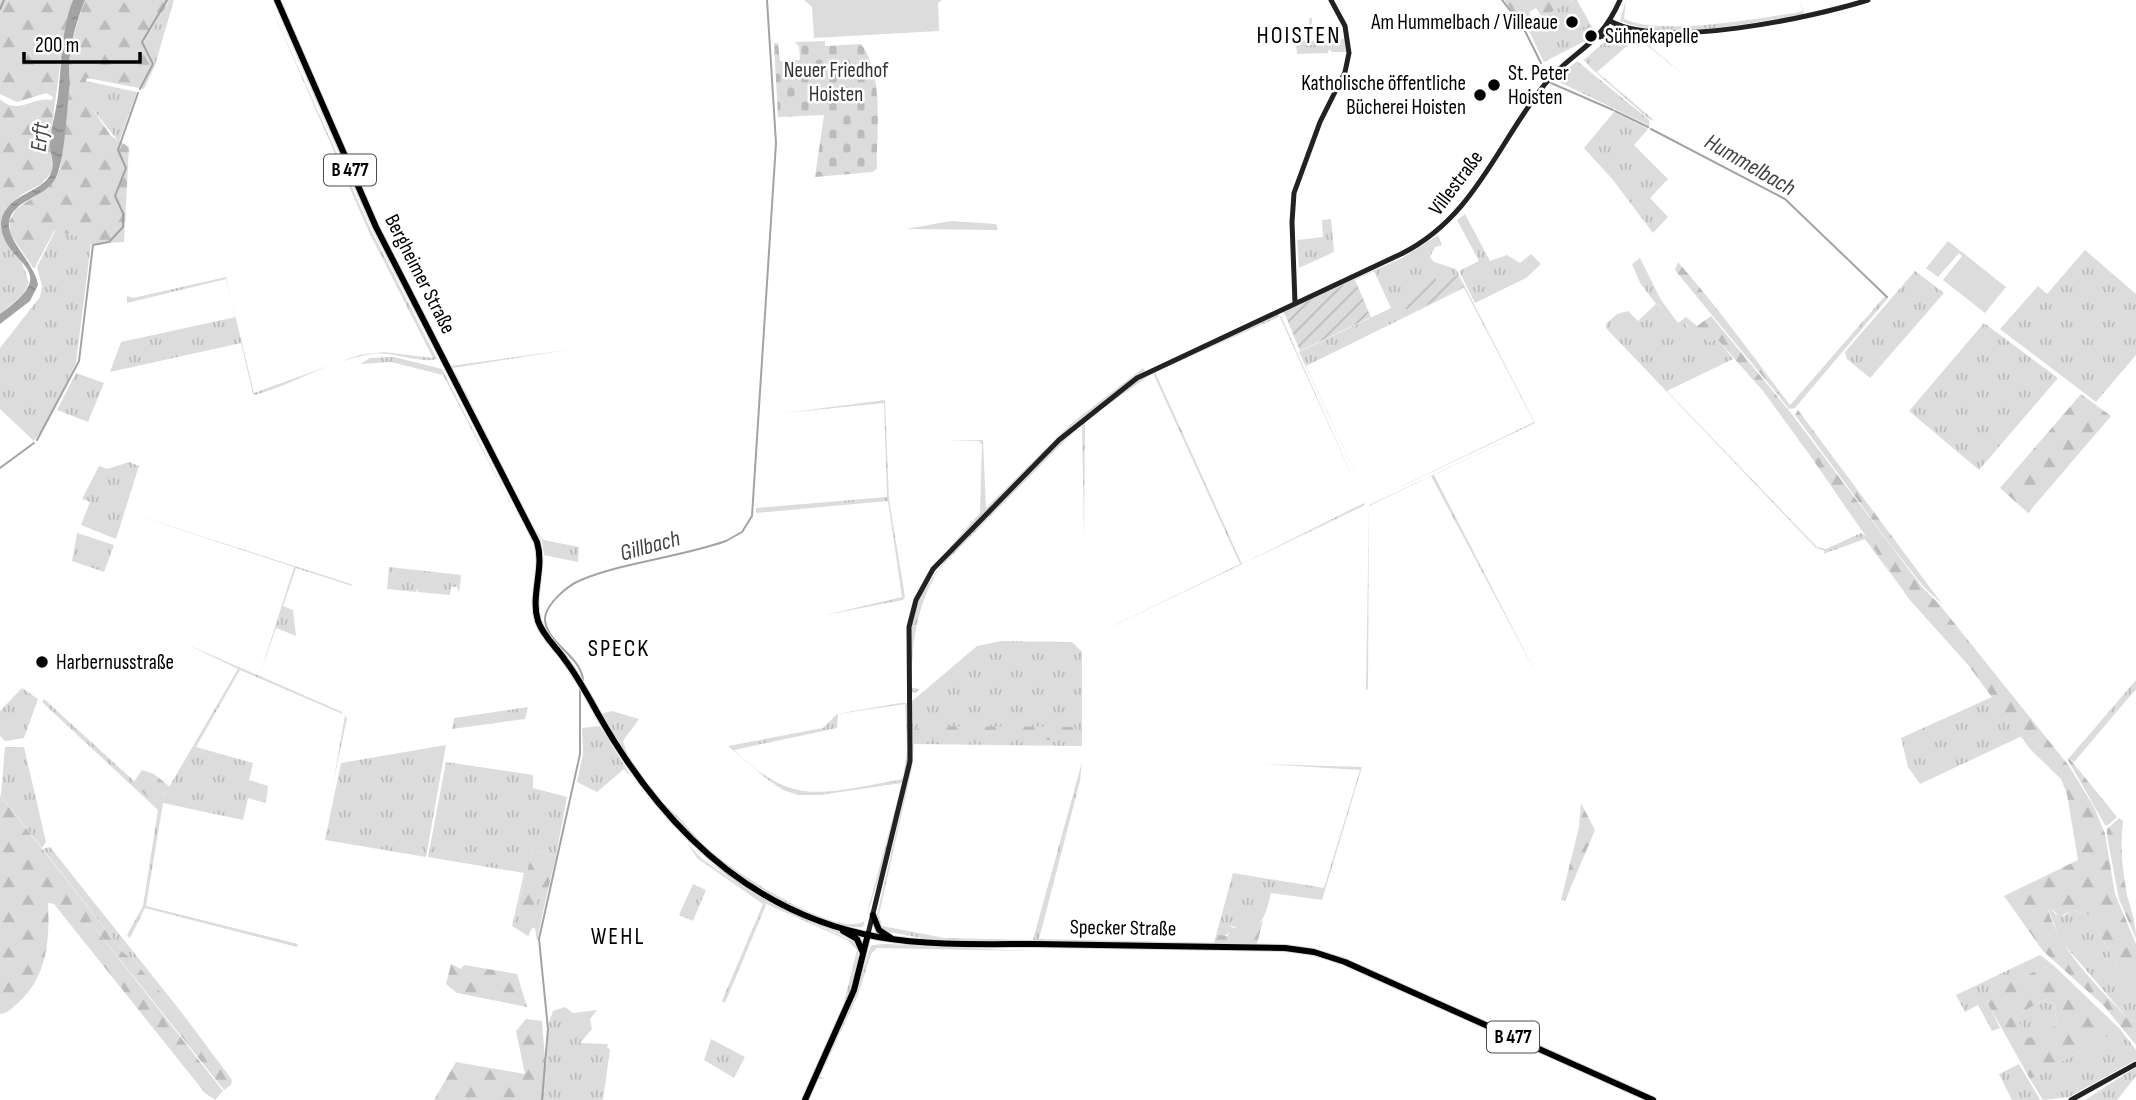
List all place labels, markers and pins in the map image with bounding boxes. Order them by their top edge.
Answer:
place label: Am Hummelbach / Villeaue [1370,10,1558,35]
marker: Am Hummelbach / Villeaue [1564,14,1580,30]
place label: Sühnekapelle [1605,24,1699,49]
marker: Sühnekapelle [1583,28,1599,44]
place label: St. Peter Hoisten [1508,61,1569,110]
place label: Katholische öffentliche Bücherei Hoisten [1301,71,1466,120]
marker: St. Peter Hoisten [1486,77,1502,93]
marker: Katholische öffentliche Bücherei Hoisten [1472,87,1488,103]
place label: Harbernusstraße [56,650,174,675]
marker: Harbernusstraße [34,654,50,670]

